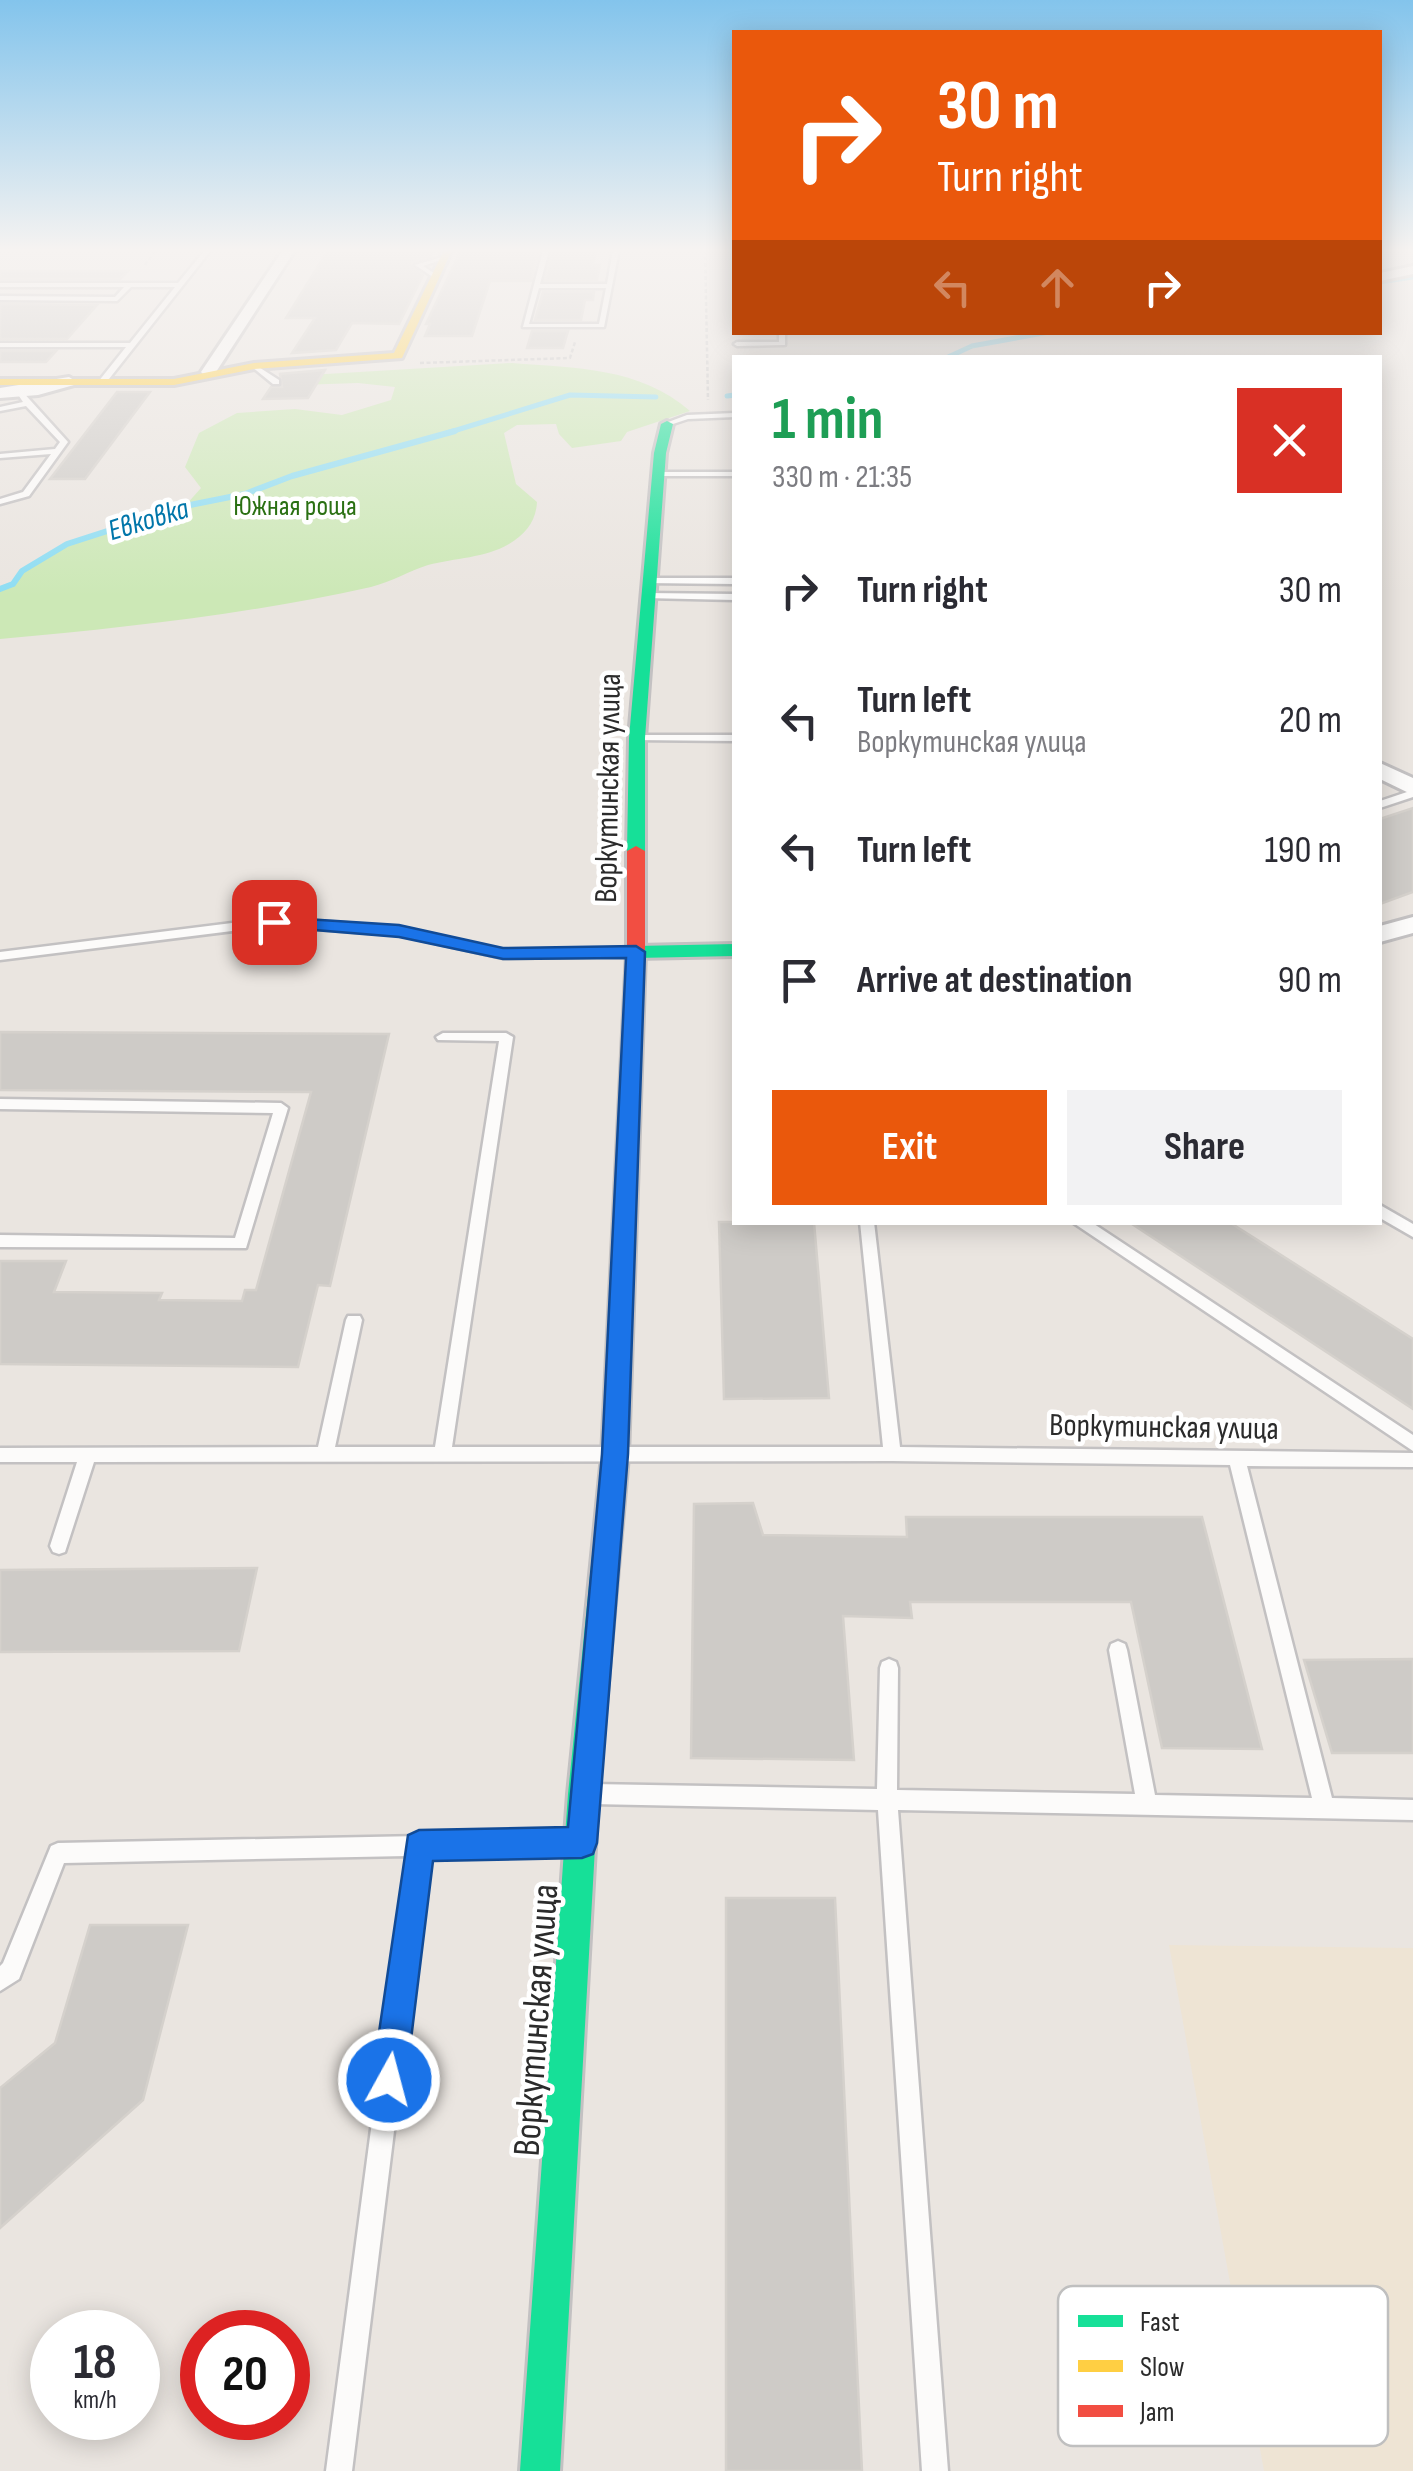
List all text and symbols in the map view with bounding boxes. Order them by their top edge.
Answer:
text: 30 m [937,65,1059,149]
icon: right [772,70,902,200]
text: Turn right [937,150,1083,205]
icon: left [925,260,980,315]
icon: ahead [1030,260,1085,315]
icon: right [1135,260,1190,315]
text: 1 min [772,384,884,456]
button: close [1237,388,1342,493]
text: 330 m · 21:35 [772,458,912,497]
park label: Южная роща [233,490,357,523]
water label: Евковка [104,491,193,549]
icon: right [772,563,827,618]
text: Turn right [857,568,988,613]
text: 30 m [1279,568,1342,613]
street label: Воркутинская улица [587,673,630,903]
text: Turn left [857,678,971,723]
icon: left [772,693,827,748]
text: 20 m [1279,698,1342,743]
text: Воркутинская улица [857,723,1087,762]
icon: left [772,823,827,878]
text: Turn left [857,828,971,873]
text: 190 m [1264,828,1342,873]
pin [232,880,317,965]
icon: arrive [247,895,302,950]
icon: arrive [772,953,827,1008]
text: Arrive at destination [857,958,1132,1003]
text: 90 m [1278,958,1342,1003]
button: Exit [772,1090,1047,1205]
button: Share [1067,1090,1342,1205]
street label: Воркутинская улица [1049,1406,1279,1449]
street label: Воркутинская улица [505,1883,568,2158]
position arrow [337,2028,441,2132]
legend [1058,2286,1388,2446]
text: Fast [1140,2306,1179,2339]
speed limit sign: 20 [180,2310,310,2440]
text: 18 [73,2333,117,2393]
text: Slow [1140,2351,1185,2384]
text: km/h [73,2385,117,2416]
text: Jam [1139,2396,1175,2429]

